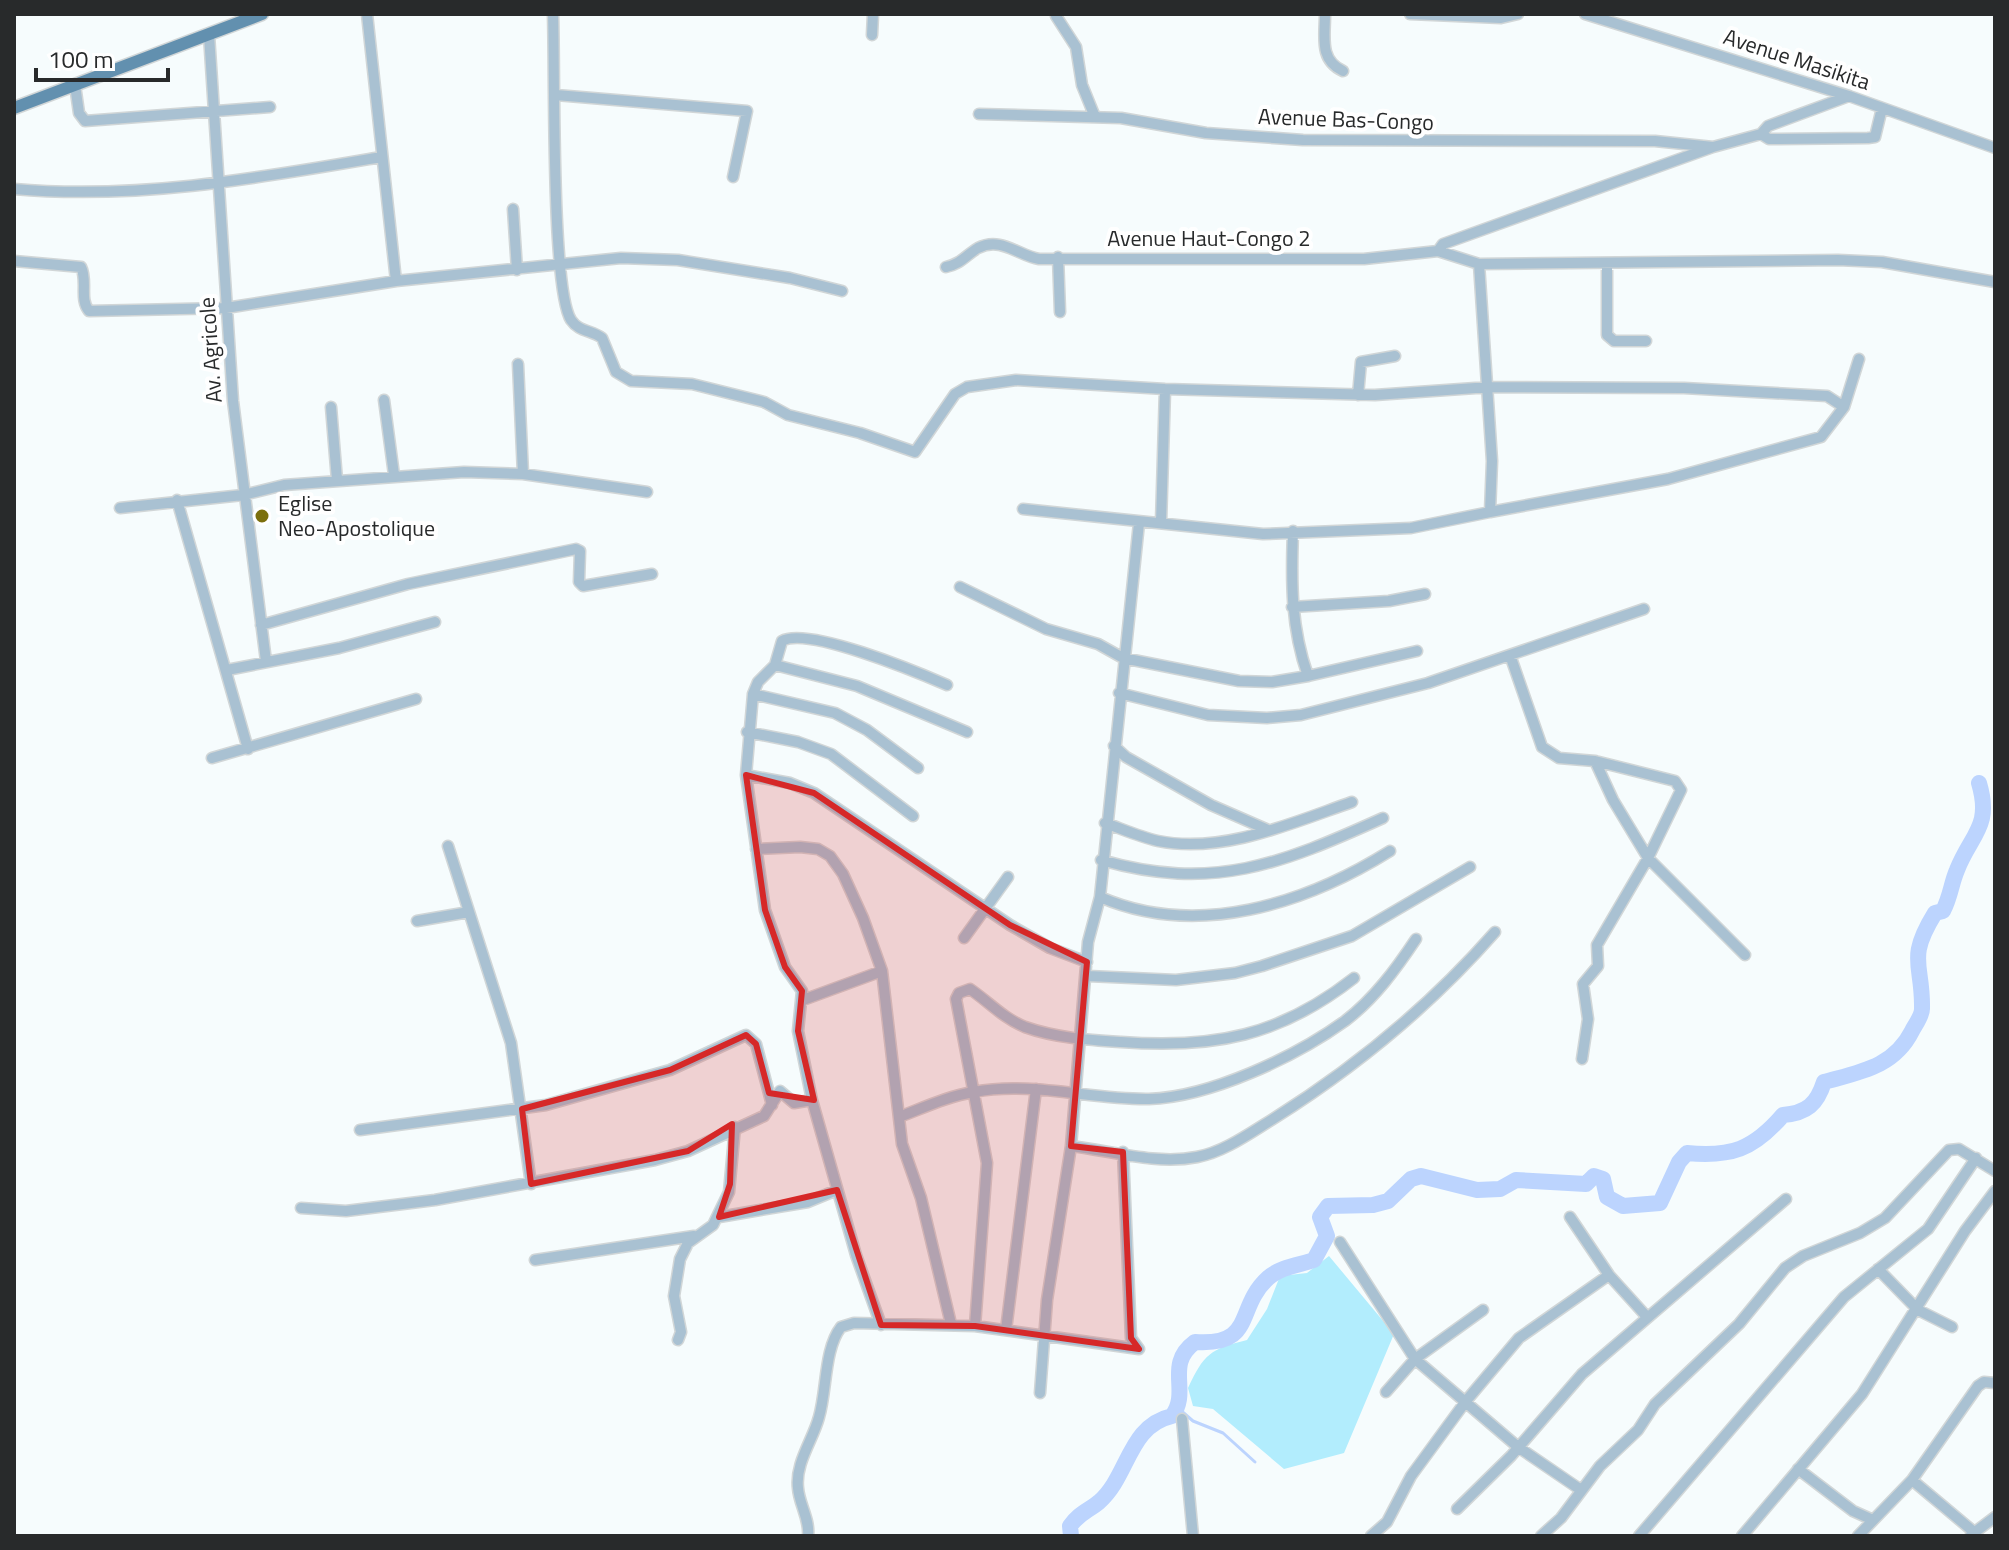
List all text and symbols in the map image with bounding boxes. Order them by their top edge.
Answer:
street label: Avenue Masikita [1719,19,1875,99]
scale bar [36,32,168,82]
text: 100 m [48,41,114,77]
street label: Avenue Bas-Congo [1257,99,1435,139]
street label: Avenue Haut-Congo 2 [1107,221,1311,255]
street label: Av. Agricole [189,296,231,404]
place label: Eglise Neo-Apostolique [278,486,435,545]
marker: Eglise Neo-Apostolique [253,507,271,525]

